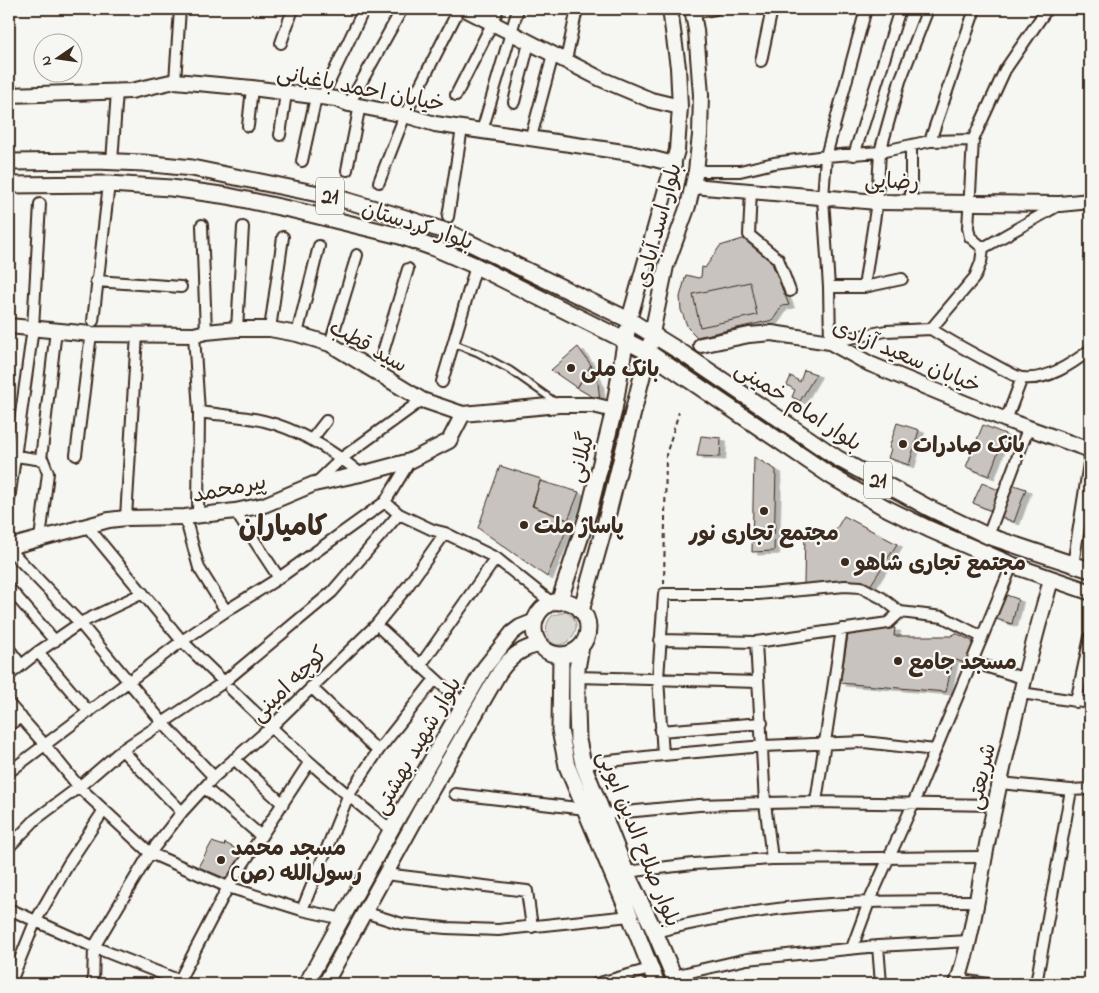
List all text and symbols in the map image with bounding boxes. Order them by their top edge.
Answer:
north arrow [32,32,82,82]
text: N [36,54,58,68]
street label: خیابان احمد باغبانی [274,58,447,122]
street label: بلوار اسد آبادی [628,160,692,292]
street label: رضایی [864,166,920,200]
road number: 21 [316,178,344,215]
street label: بلوار کردستان [357,194,477,260]
street label: خیابان سعید آزادی [827,312,985,403]
street label: سید قطب [322,313,413,382]
street label: بلوار امام خمینی [728,354,867,461]
place label: بانک ملی [581,355,659,387]
marker: بانک ملی [565,362,577,374]
street label: گیلانی [561,429,605,487]
place label: بانک صادرات [913,431,1025,463]
marker: بانک صادرات [897,438,909,450]
road number: 21 [864,462,892,498]
street label: پیرمحمد [190,467,269,513]
marker: مجتمع تجاری نور [758,505,770,517]
district label: کامیاران [239,508,328,549]
place label: پاساژ ملت [534,512,624,544]
marker: پاساژ ملت [518,519,530,531]
place label: مجتمع تجاری نور [687,519,839,551]
place label: مجتمع تجاری شاهو [853,549,1026,581]
marker: مجتمع تجاری شاهو [839,556,851,568]
street label: کوچه امینی [244,640,336,730]
place label: مسجد جامع [908,648,1017,680]
marker: مسجد جامع [892,655,904,667]
street label: بلوار شهید بهشتی [366,671,471,822]
street label: شریعتی [960,740,1006,813]
street label: بلوار صلاح الدین ایوبی [587,746,687,932]
place label: مسجد محمد رسول‌الله (ص) [231,834,362,891]
marker: مسجد محمد رسول‌الله (ص) [215,854,227,866]

